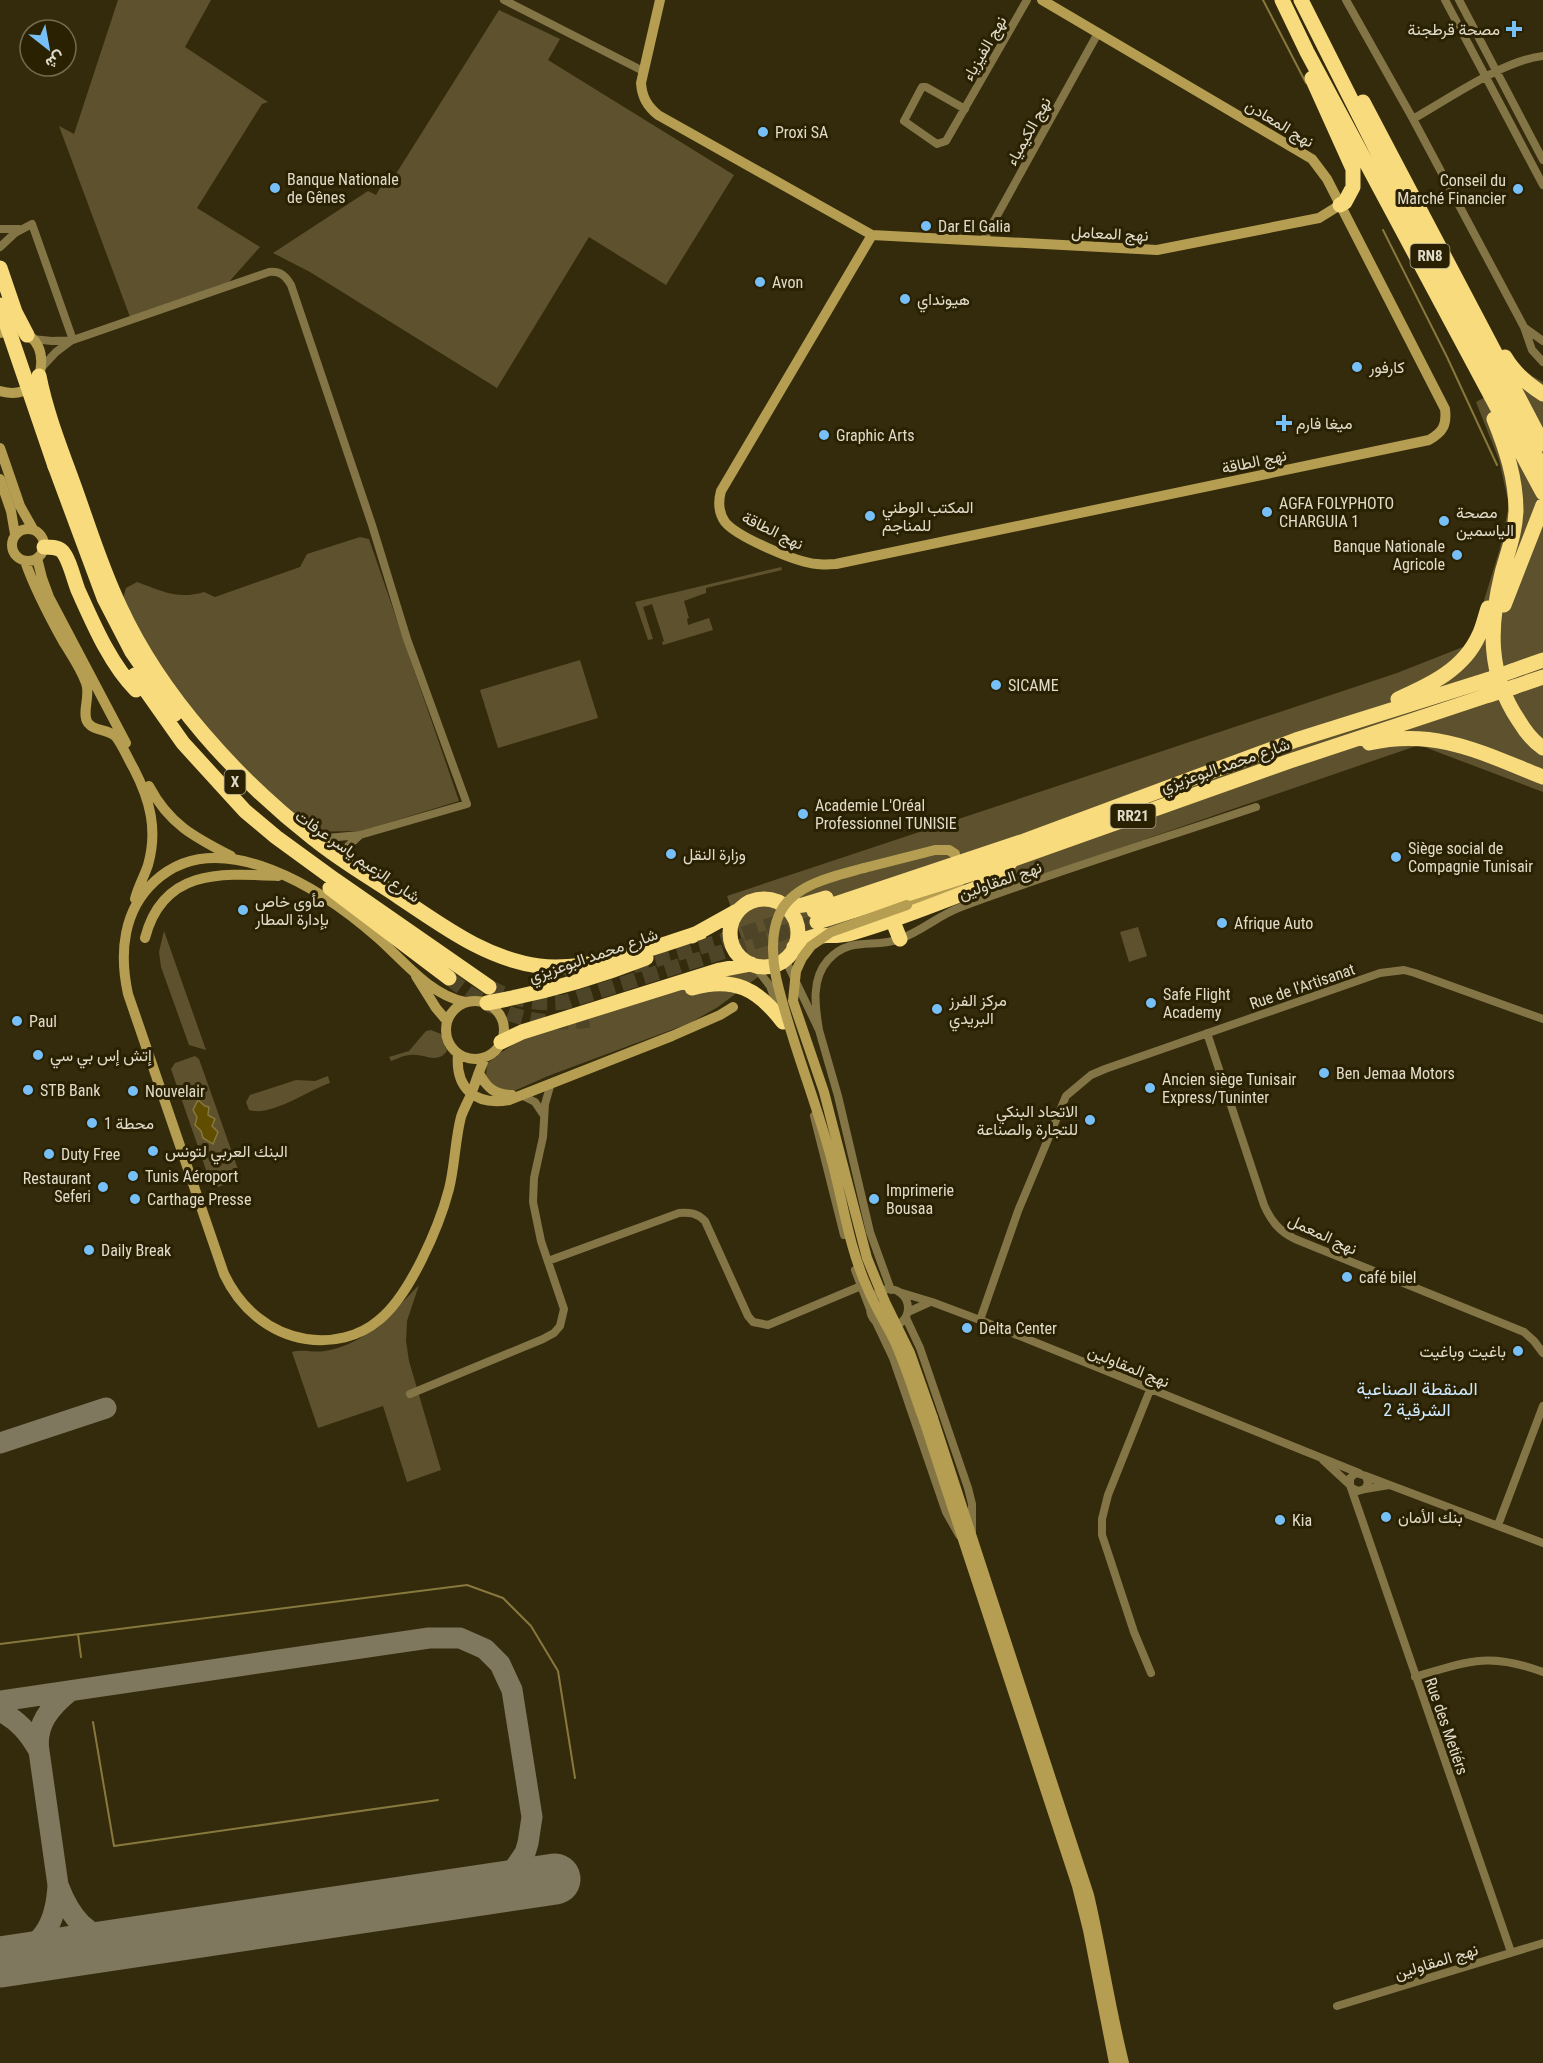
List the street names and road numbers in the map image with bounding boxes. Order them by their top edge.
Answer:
street label: نهج الفيزياء [958,12,1012,85]
street label: نهج الكيمياء [1002,94,1057,170]
street label: نهج المعادن [1241,96,1317,153]
street label: نهج المعامل [1071,222,1149,247]
road number: RN8 [1410,244,1450,268]
street label: نهج الطاقة [1220,445,1289,480]
street label: نهج الطاقة [738,507,807,555]
street label: شارع محمد البوعزيزي [1158,734,1293,800]
road number: X [224,770,246,794]
road number: RR21 [1110,804,1156,828]
street label: شارع الزعيم ياسر عرفات [291,806,424,908]
street label: نهج المقاولين [956,857,1045,905]
street label: شارع محمد البوعزيزي [526,924,661,990]
street label: Rue de l'Artisanat [1247,959,1358,1013]
street label: نهج المعمل [1285,1210,1360,1260]
street label: نهج المقاولين [1084,1341,1172,1393]
street label: Rue des Metiérs [1421,1675,1472,1777]
street label: نهج المقاولين [1392,1940,1481,1985]

